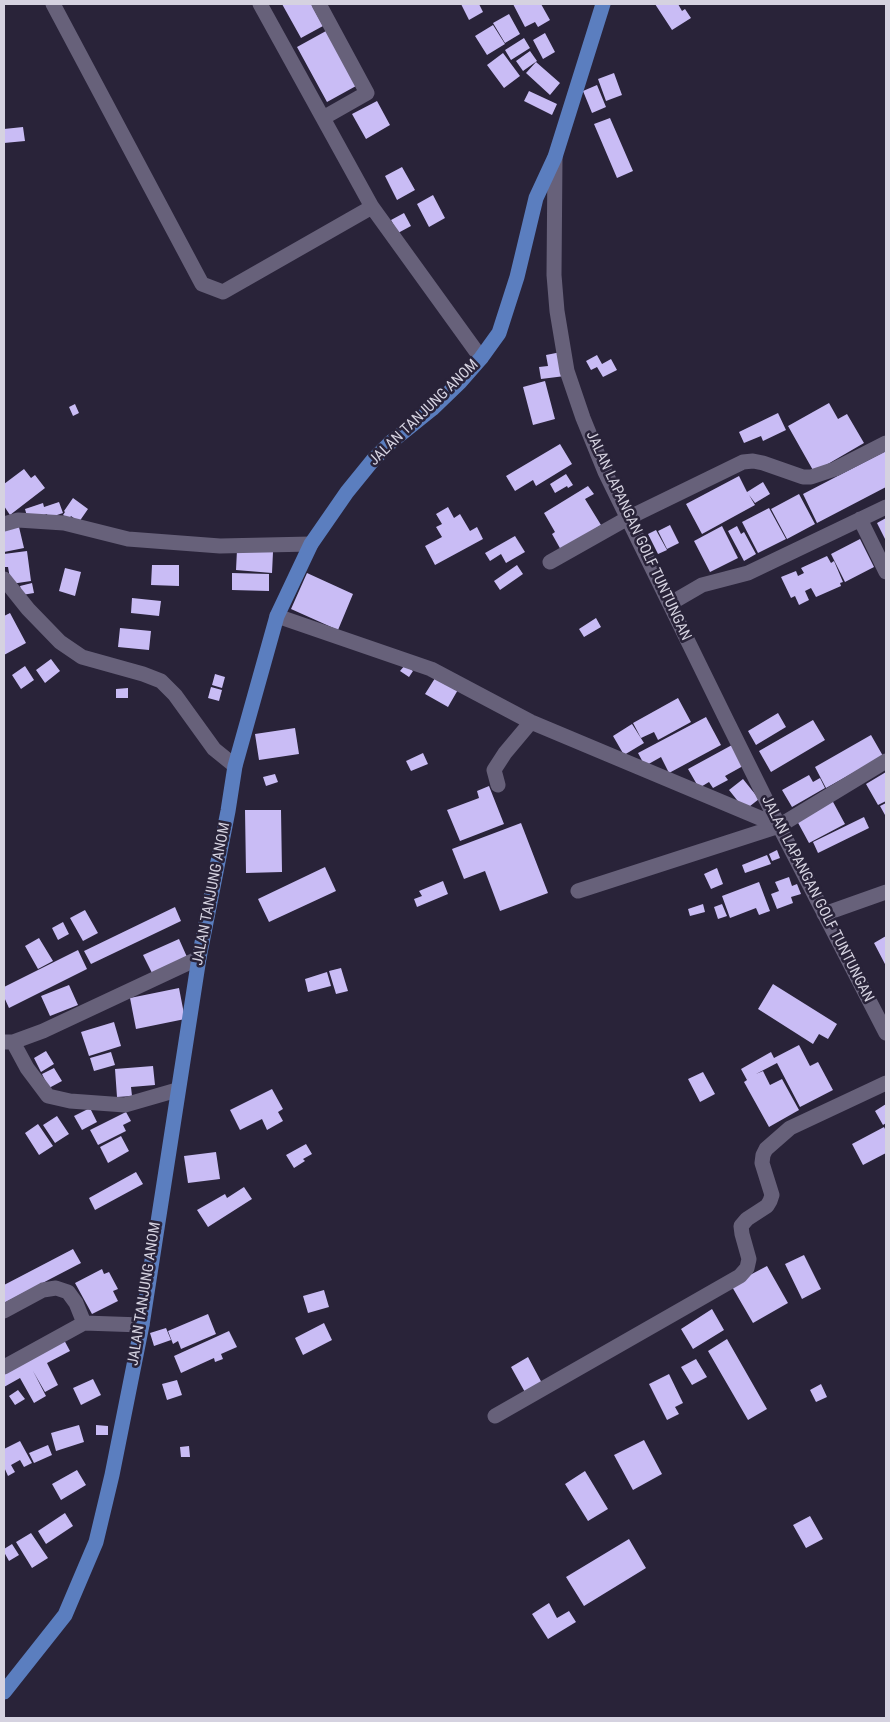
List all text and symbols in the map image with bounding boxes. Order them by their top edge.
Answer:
street label: JALAN TANJUNG ANOM [366,356,482,470]
street label: JALAN LAPANGAN GOLF TUNTUNGAN [581,428,695,644]
street label: JALAN LAPANGAN GOLF TUNTUNGAN [757,793,877,1005]
street label: JALAN TANJUNG ANOM [189,821,235,967]
street label: JALAN TANJUNG ANOM [125,1221,165,1367]

